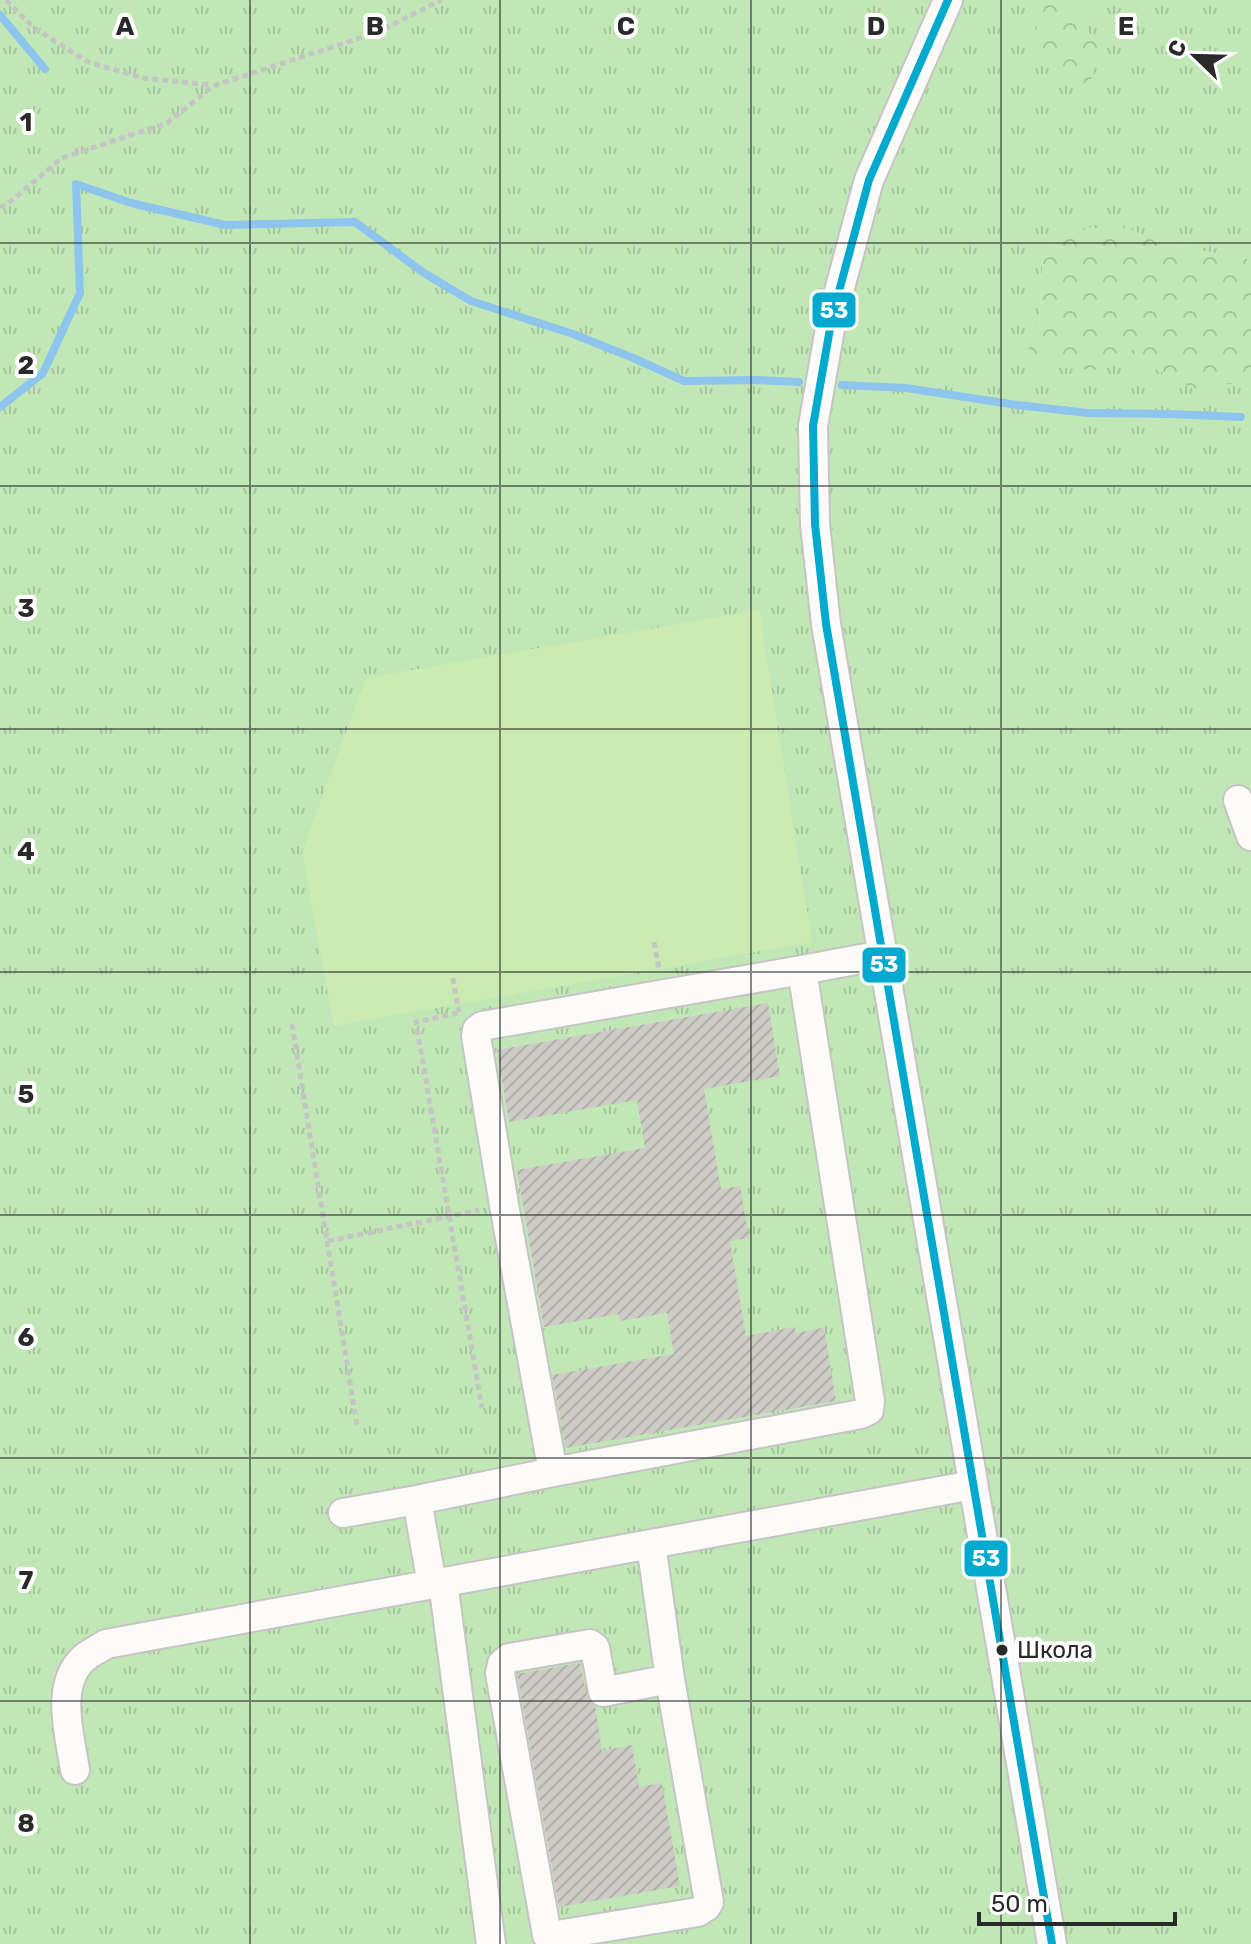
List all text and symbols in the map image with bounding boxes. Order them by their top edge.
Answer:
text: A [116,11,135,42]
text: B [366,11,384,42]
text: C [617,11,635,42]
text: D [867,11,885,42]
text: E [1118,11,1134,42]
north arrow [1155,16,1235,96]
text: С [1162,36,1192,61]
text: 1 [20,107,32,138]
line badge: 53 [811,291,857,329]
text: 53 [820,297,848,324]
text: 2 [18,350,34,381]
text: 3 [17,593,35,624]
text: 4 [17,836,35,867]
line badge: 53 [861,946,907,984]
text: 53 [870,951,898,978]
text: 5 [18,1079,34,1110]
text: 6 [18,1322,35,1353]
line badge: 53 [963,1539,1009,1578]
text: 53 [972,1545,1000,1572]
text: 7 [19,1565,34,1596]
place label: Школа [1017,1636,1093,1664]
marker: Школа [994,1642,1010,1658]
text: 8 [17,1808,35,1839]
scale bar [979,1876,1175,1926]
text: 50 m [991,1890,1048,1918]

